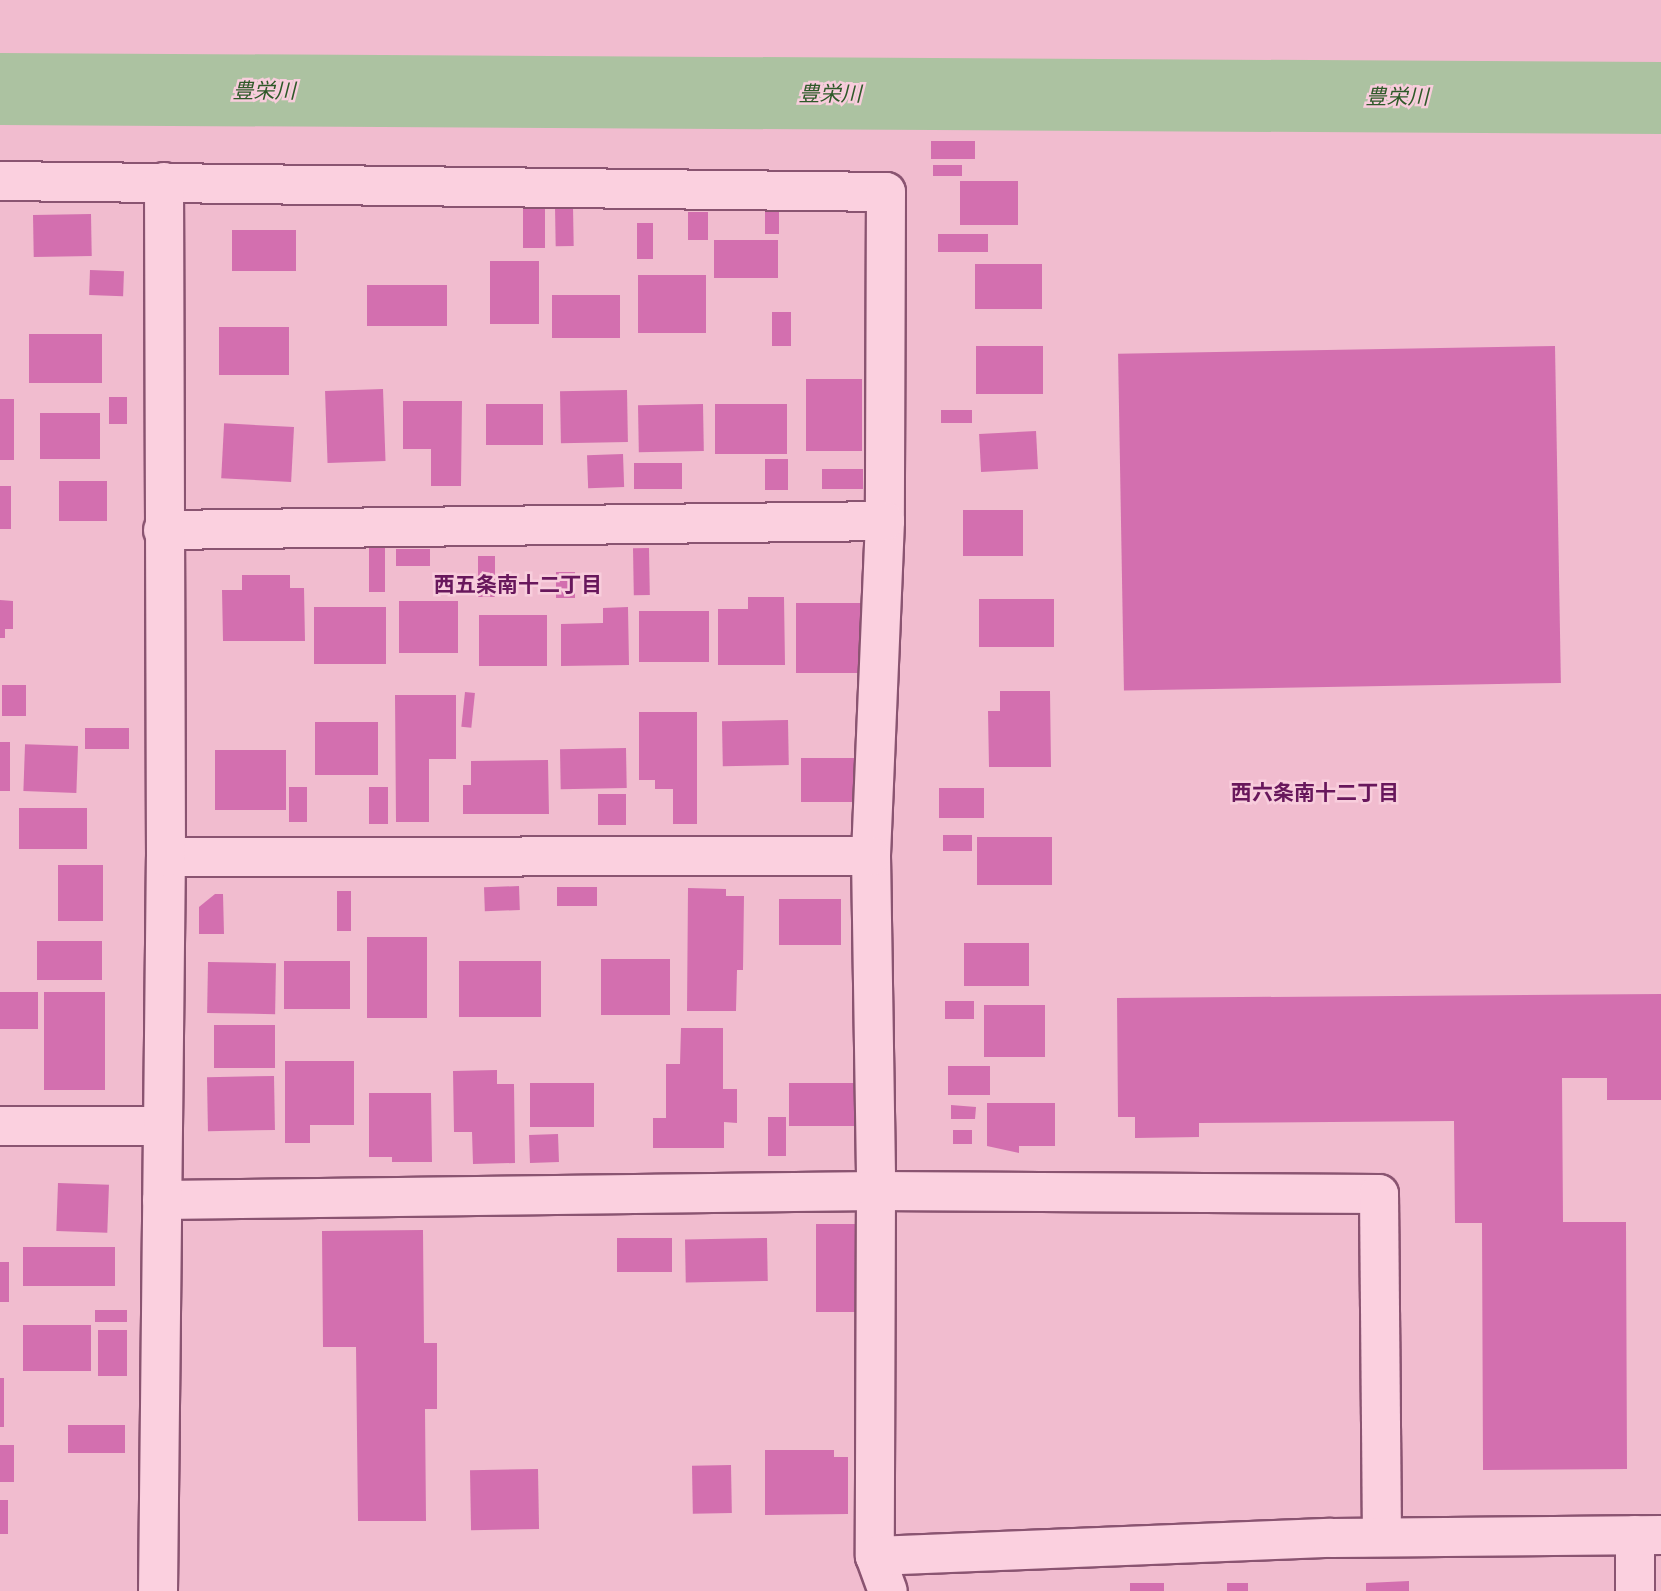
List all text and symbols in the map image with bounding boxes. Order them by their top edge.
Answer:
water label: 豊栄川 [233,78,295,104]
water label: 豊栄川 [799,81,861,107]
water label: 豊栄川 [1366,84,1428,110]
district label: 西五条南十二丁目 [434,572,602,598]
district label: 西六条南十二丁目 [1231,780,1399,806]

